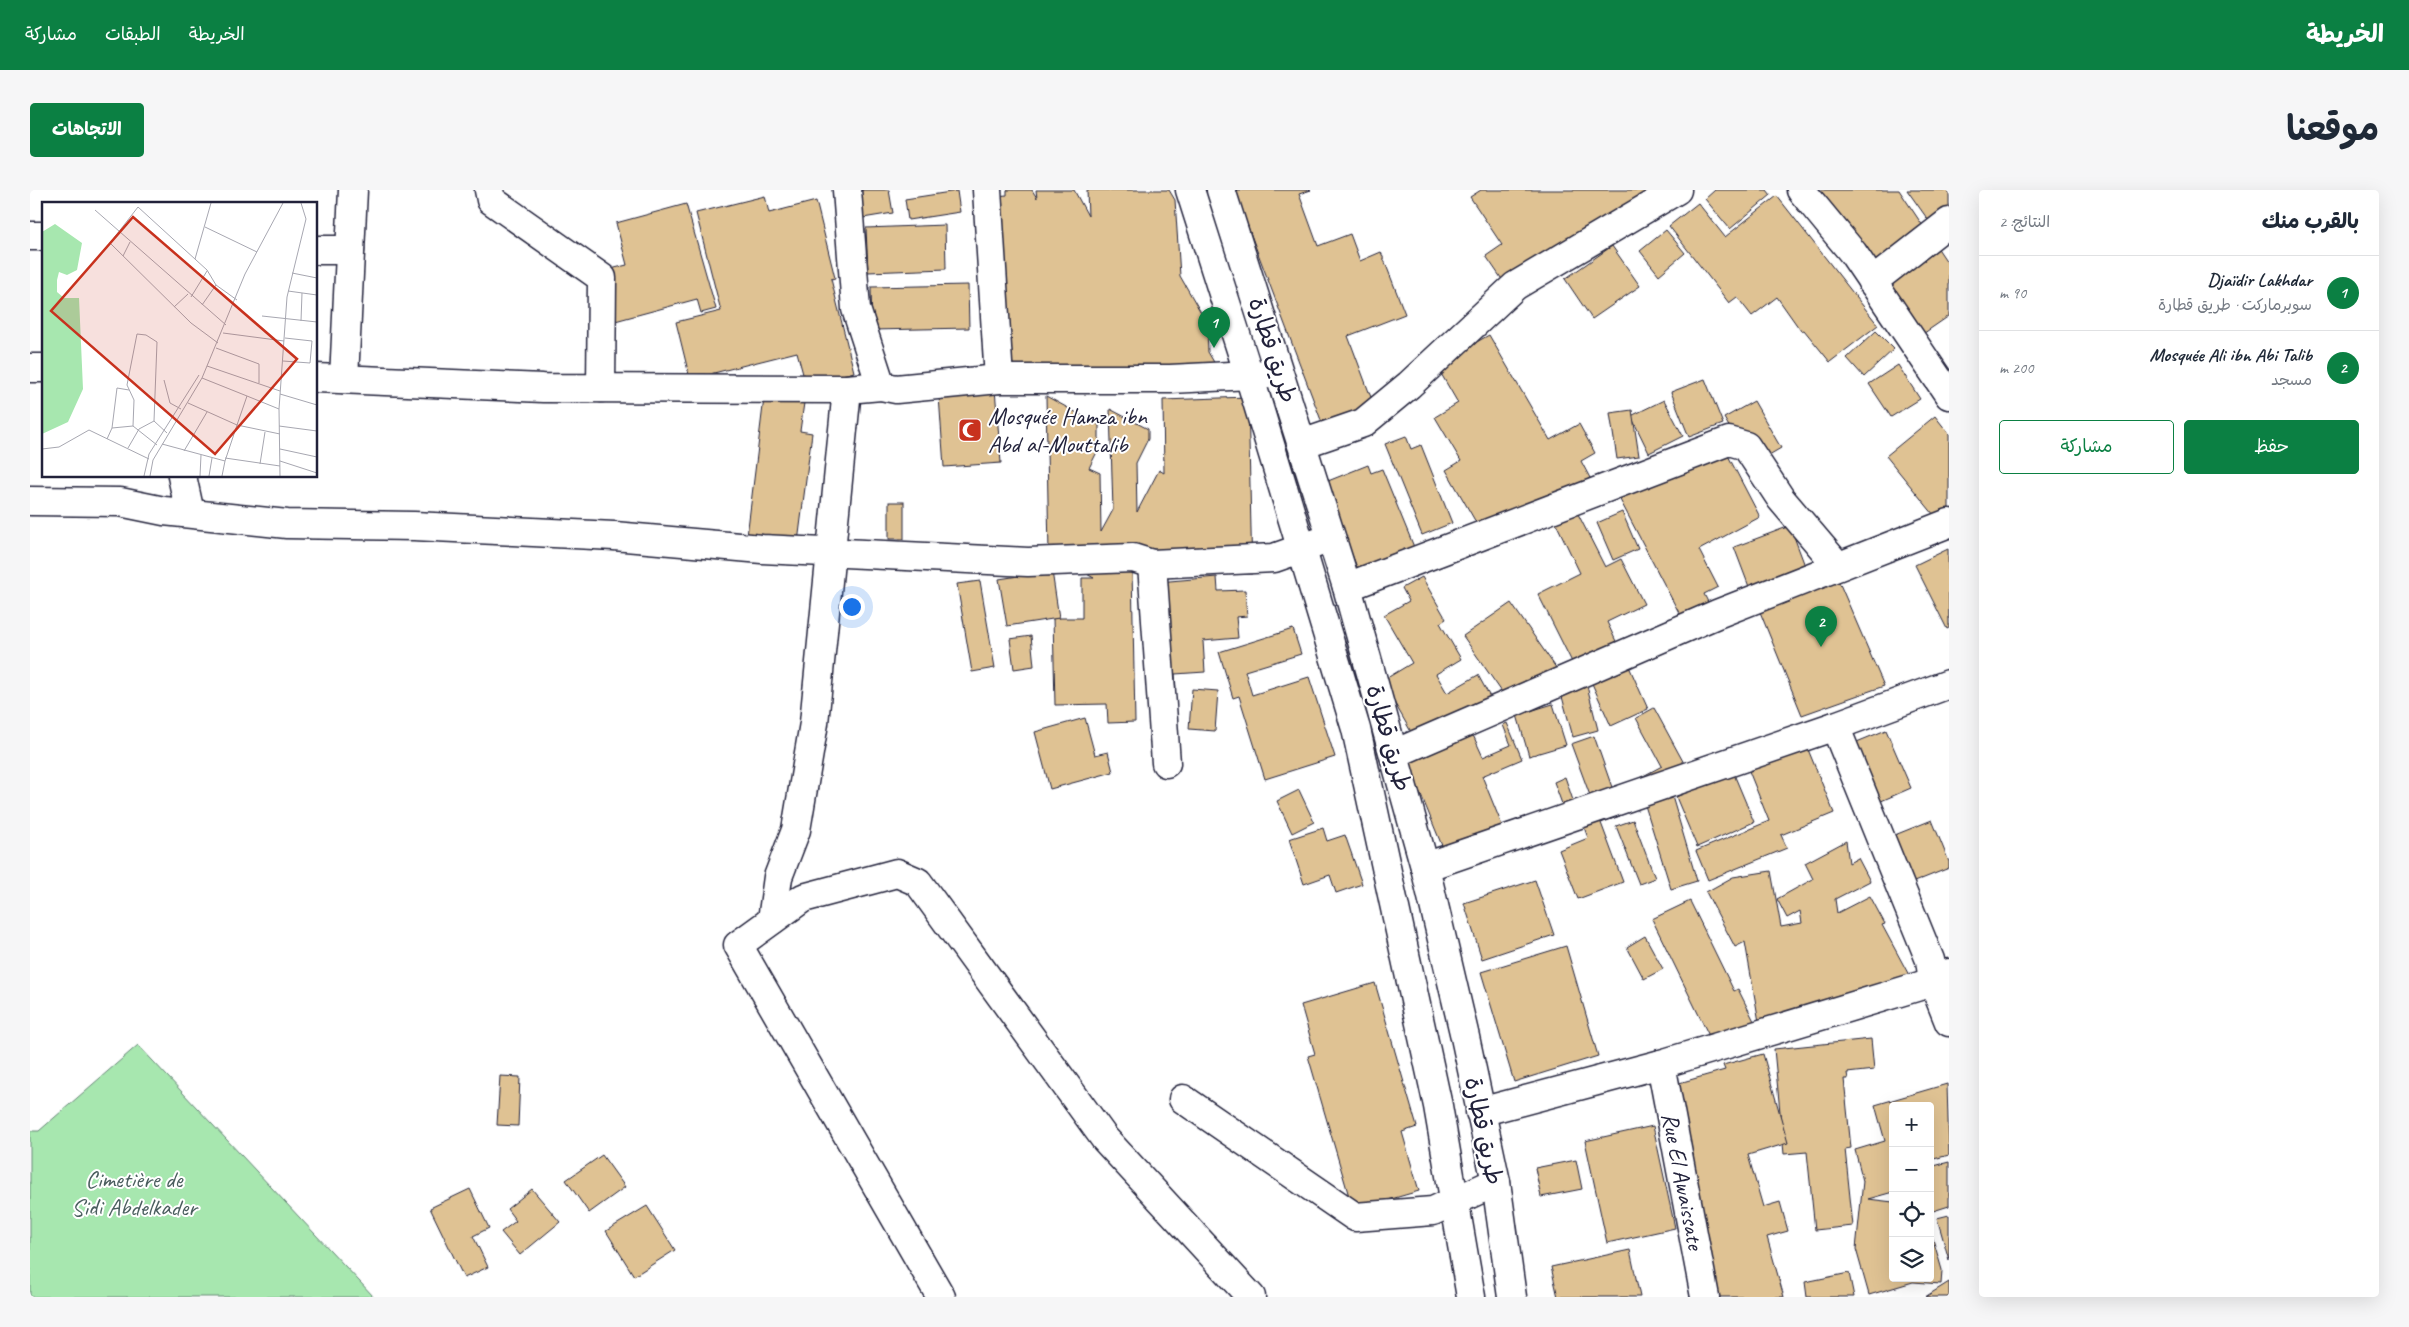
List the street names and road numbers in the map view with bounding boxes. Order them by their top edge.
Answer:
street label: طريق قطارة [1242,293,1304,407]
street label: طريق قطارة [1359,681,1419,795]
street label: طريق قطارة [1458,1074,1510,1188]
street label: Rue El Awaissate [1655,1110,1711,1254]

